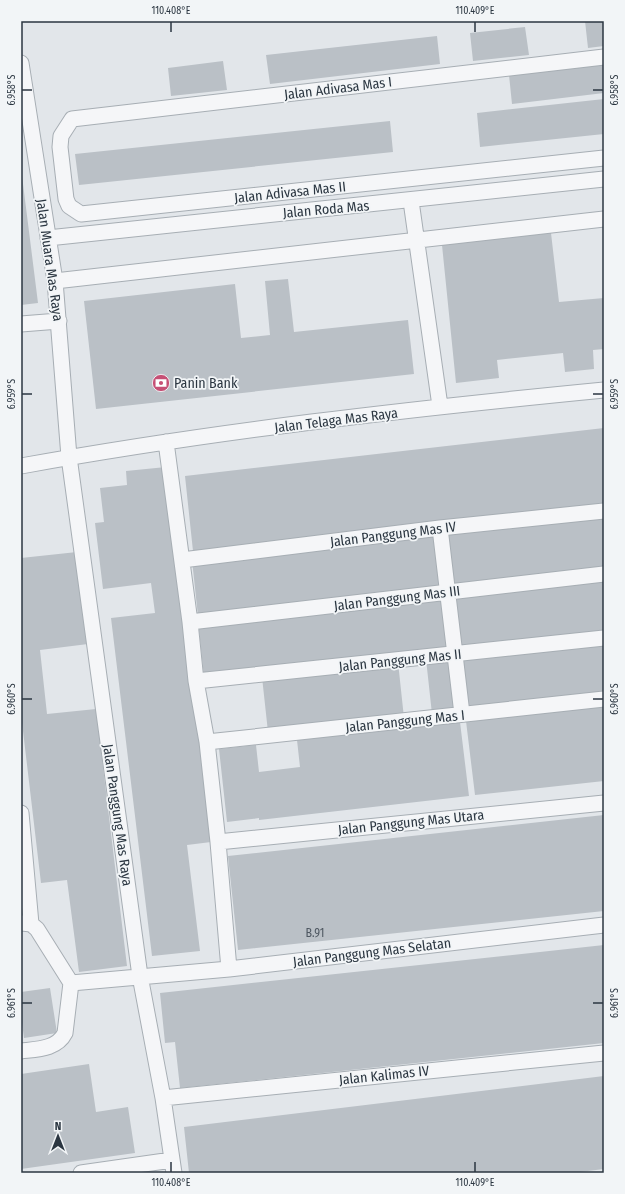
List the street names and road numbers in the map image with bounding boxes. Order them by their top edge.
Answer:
street label: Jalan Adivasa Mas I [283,73,393,104]
street label: Jalan Adivasa Mas II [233,178,347,207]
street label: Jalan Roda Mas [282,197,370,222]
street label: Jalan Muara Mas Raya [32,198,67,323]
street label: Jalan Telaga Mas Raya [273,404,399,436]
street label: Jalan Panggung Mas IV [329,518,458,551]
street label: Jalan Panggung Mas III [333,582,461,615]
street label: Jalan Panggung Mas II [338,646,462,675]
street label: Jalan Panggung Mas I [345,707,466,736]
street label: Jalan Panggung Mas Raya [99,743,136,887]
street label: Jalan Panggung Mas Utara [337,806,485,839]
street label: Jalan Panggung Mas Selatan [292,934,452,971]
street label: Jalan Kalimas IV [338,1062,431,1089]

